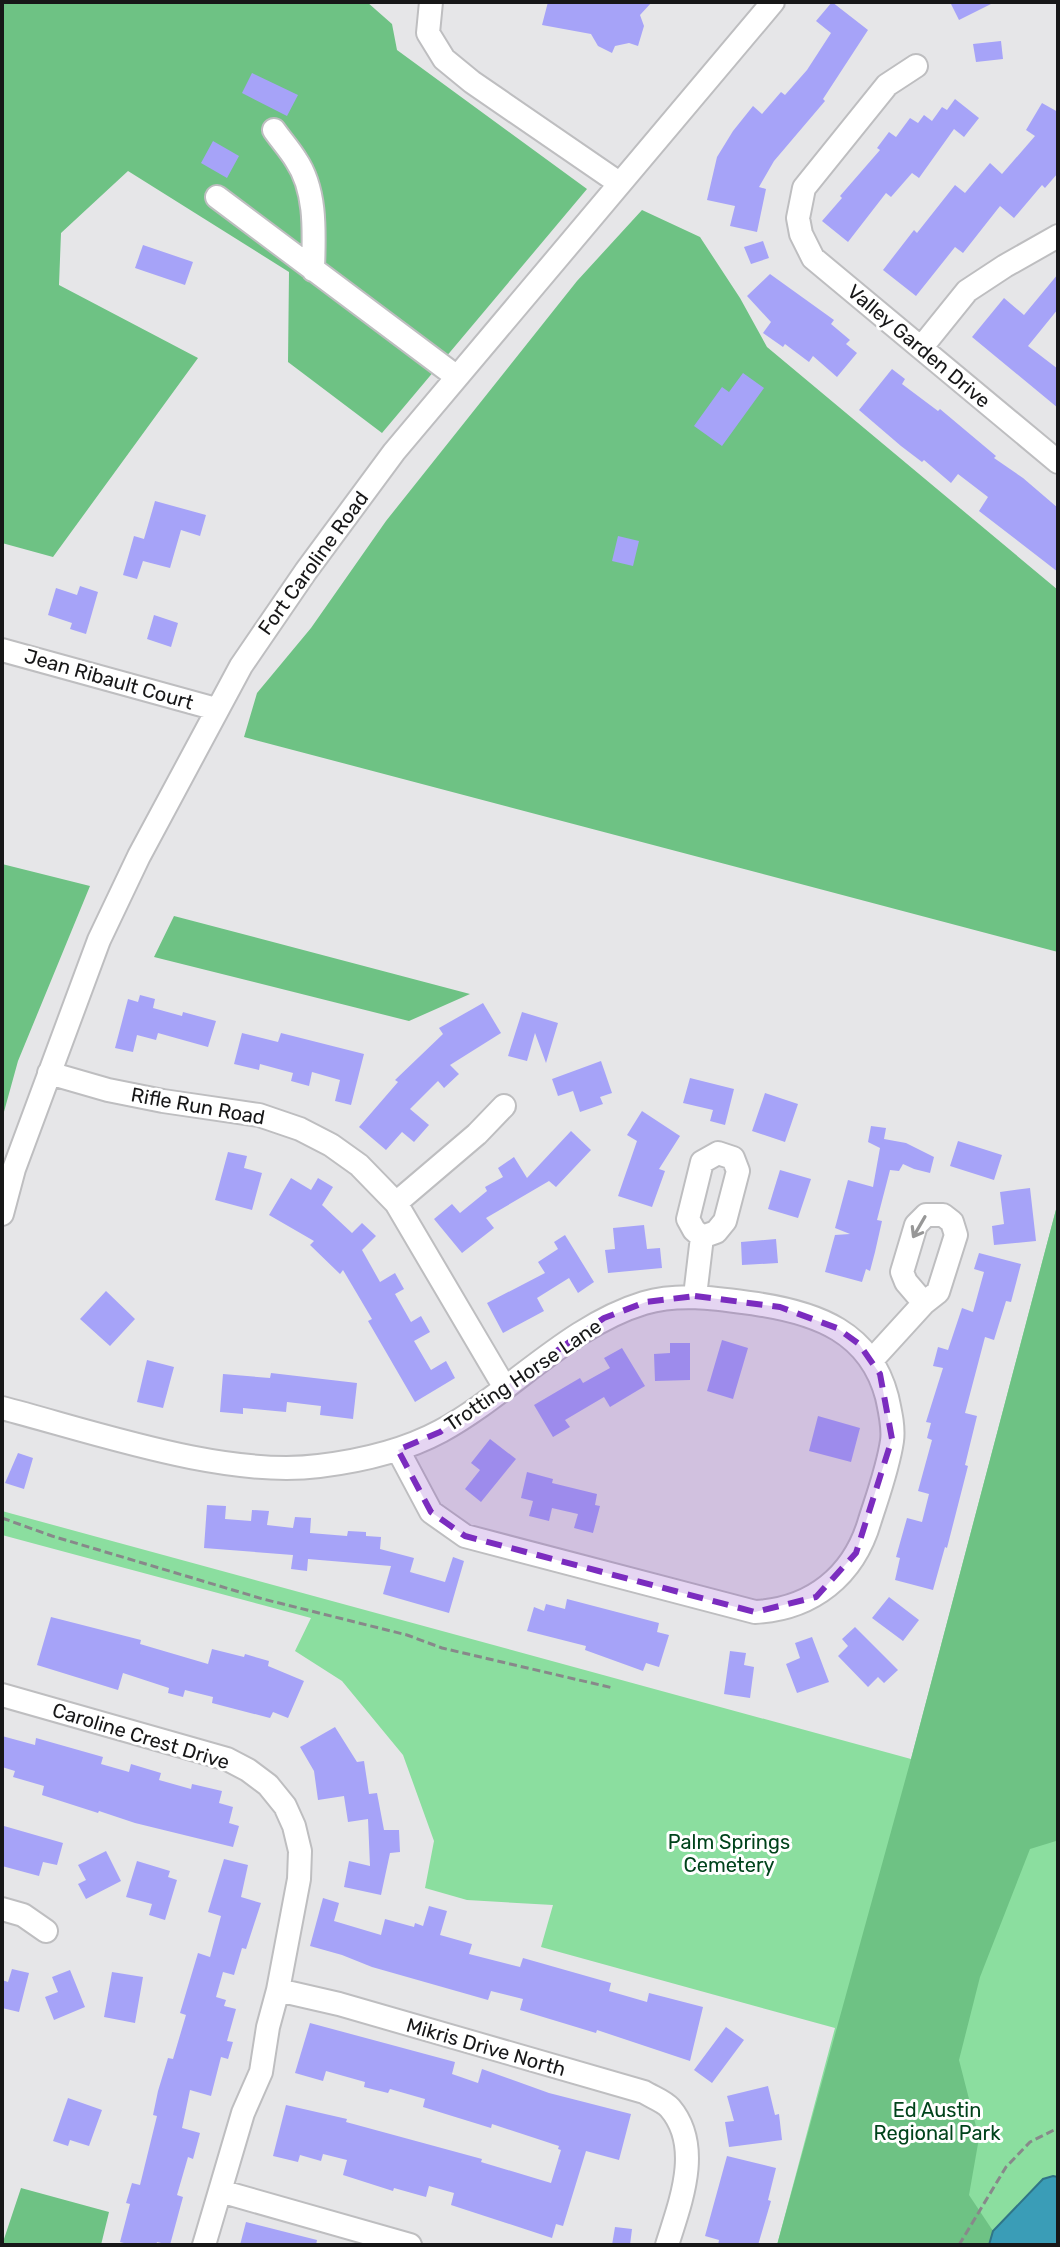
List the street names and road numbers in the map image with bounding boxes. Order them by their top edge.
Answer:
street label: Valley Garden Drive [843,279,995,413]
street label: Fort Caroline Road [253,486,373,640]
street label: Jean Ribault Court [22,643,196,715]
street label: Rifle Run Road [129,1082,267,1130]
street label: Trotting Horse Lane [440,1314,606,1436]
street label: Caroline Crest Drive [49,1698,233,1774]
street label: Mikris Drive North [404,2013,568,2081]

